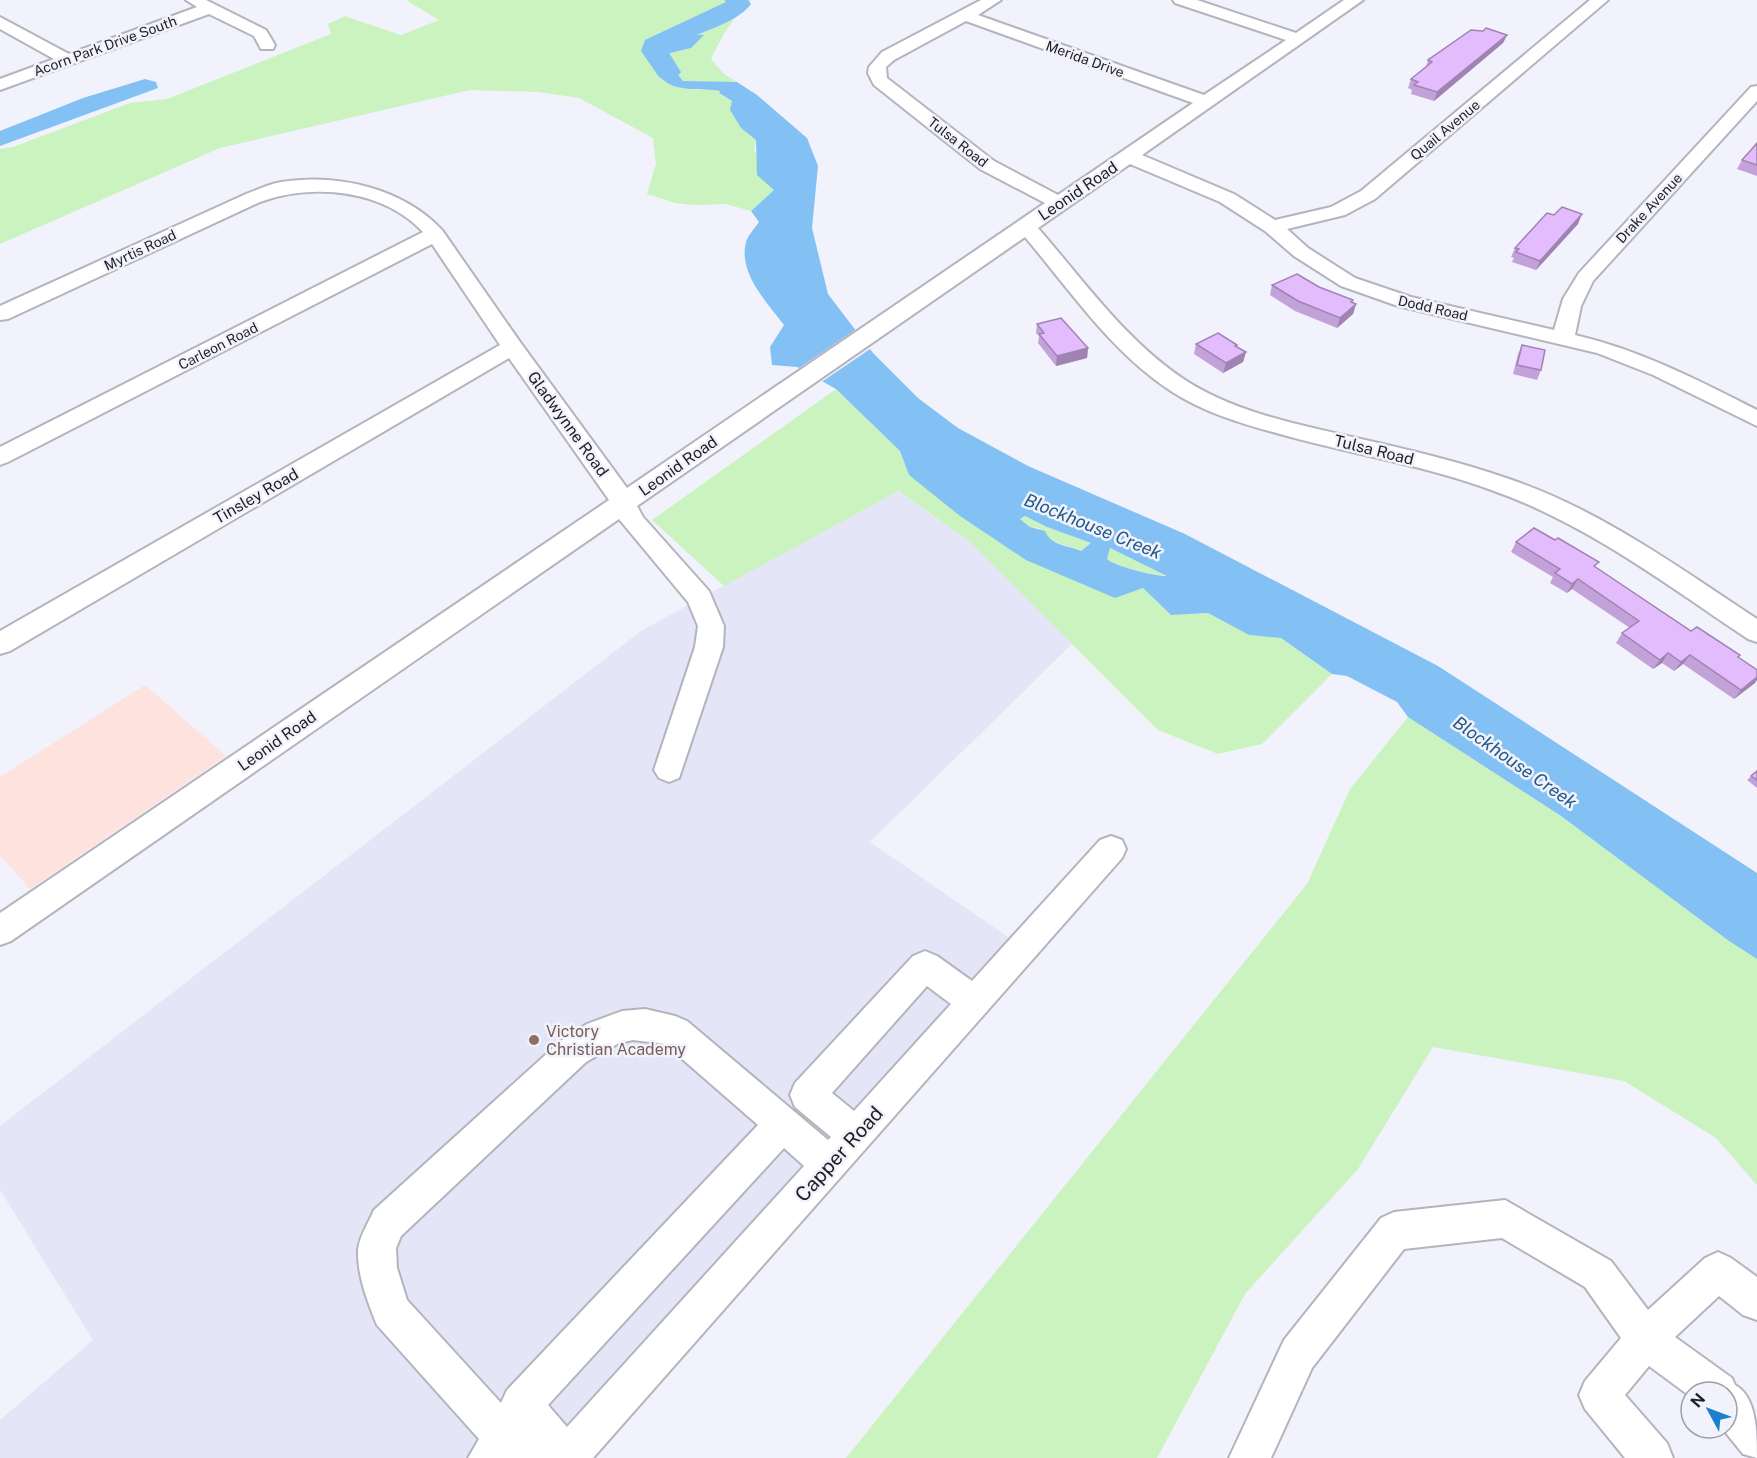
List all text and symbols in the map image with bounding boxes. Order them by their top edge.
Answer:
street label: Acorn Park Drive South [31,13,179,79]
street label: Merida Drive [1044,37,1126,81]
street label: Quail Avenue [1407,96,1483,164]
street label: Tulsa Road [925,114,991,170]
street label: Leonid Road [1035,158,1121,224]
street label: Drake Avenue [1613,170,1685,246]
street label: Myrtis Road [101,226,179,274]
street label: Dodd Road [1397,292,1469,324]
street label: Carleon Road [176,319,260,373]
street label: Gladwynne Road [523,368,613,480]
street label: Tulsa Road [1332,431,1416,469]
street label: Leonid Road [635,432,721,500]
street label: Tinsley Road [210,464,302,528]
water label: Blockhouse Creek [1021,489,1165,563]
street label: Leonid Road [234,707,320,775]
water label: Blockhouse Creek [1449,711,1581,813]
place label: Victory Christian Academy [546,1022,686,1059]
marker: Victory Christian Academy [527,1033,541,1047]
street label: Capper Road [790,1101,888,1207]
north arrow [1679,1380,1739,1440]
text: N [1687,1390,1709,1411]

